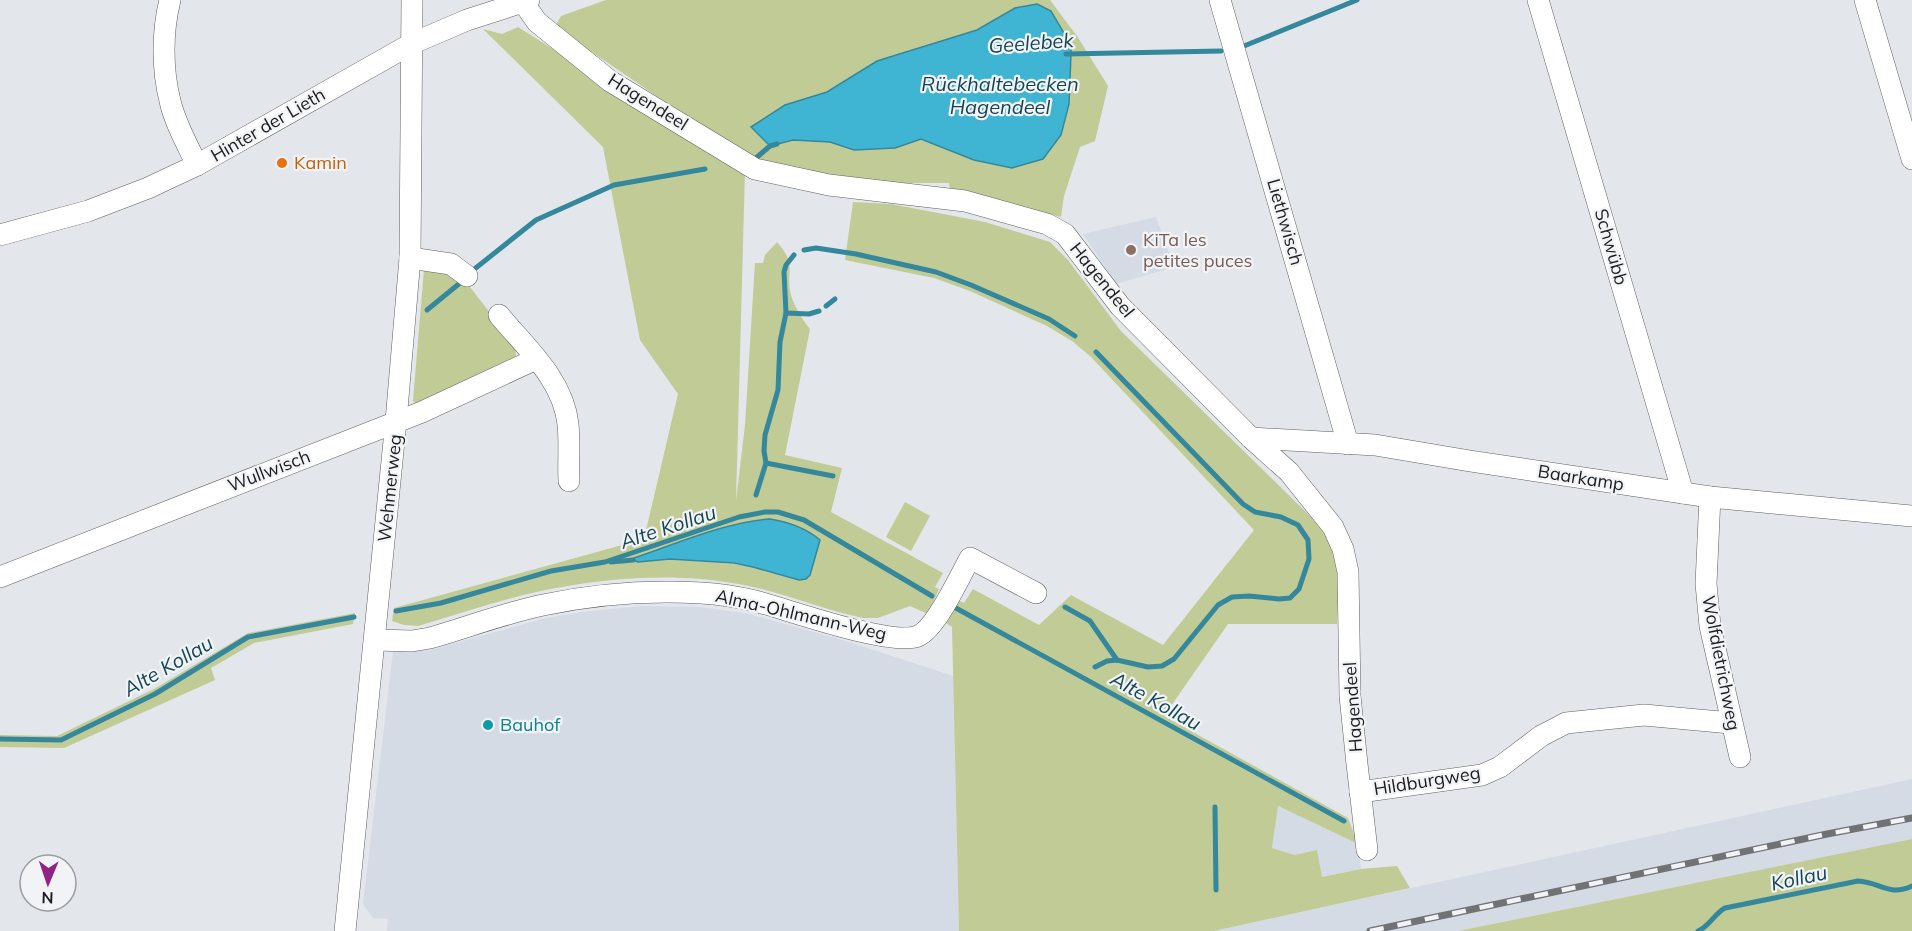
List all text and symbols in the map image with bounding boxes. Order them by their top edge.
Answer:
water label: Geelebek [988,27,1075,58]
street label: Hagendeel [604,68,693,135]
water label: Rückhaltebecken Hagendeel [921,71,1079,119]
street label: Hinter der Lieth [206,83,329,167]
place label: Kamin [294,151,347,174]
marker: Kamin [275,156,289,170]
street label: Liethwisch [1262,176,1309,268]
street label: Schwübb [1590,206,1633,288]
place label: KiTa les petites puces [1143,228,1253,272]
street label: Hagendeel [1065,237,1140,322]
marker: KiTa les petites puces [1124,243,1138,257]
street label: Wehmerweg [372,433,407,543]
street label: Wullwisch [224,444,313,497]
street label: Baarkamp [1536,459,1626,496]
water label: Alte Kollau [616,499,719,554]
street label: Alma-Ohlmann-Weg [713,584,889,645]
street label: Wolfdietrichweg [1697,594,1746,732]
water label: Alte Kollau [118,630,217,702]
street label: Hagendeel [1338,661,1367,753]
water label: Alte Kollau [1106,665,1206,736]
place label: Bauhof [500,713,561,736]
marker: Bauhof [481,718,495,732]
street label: Hildburgweg [1372,761,1482,800]
north arrow [18,853,78,913]
water label: Kollau [1768,859,1829,896]
text: N [41,888,54,908]

